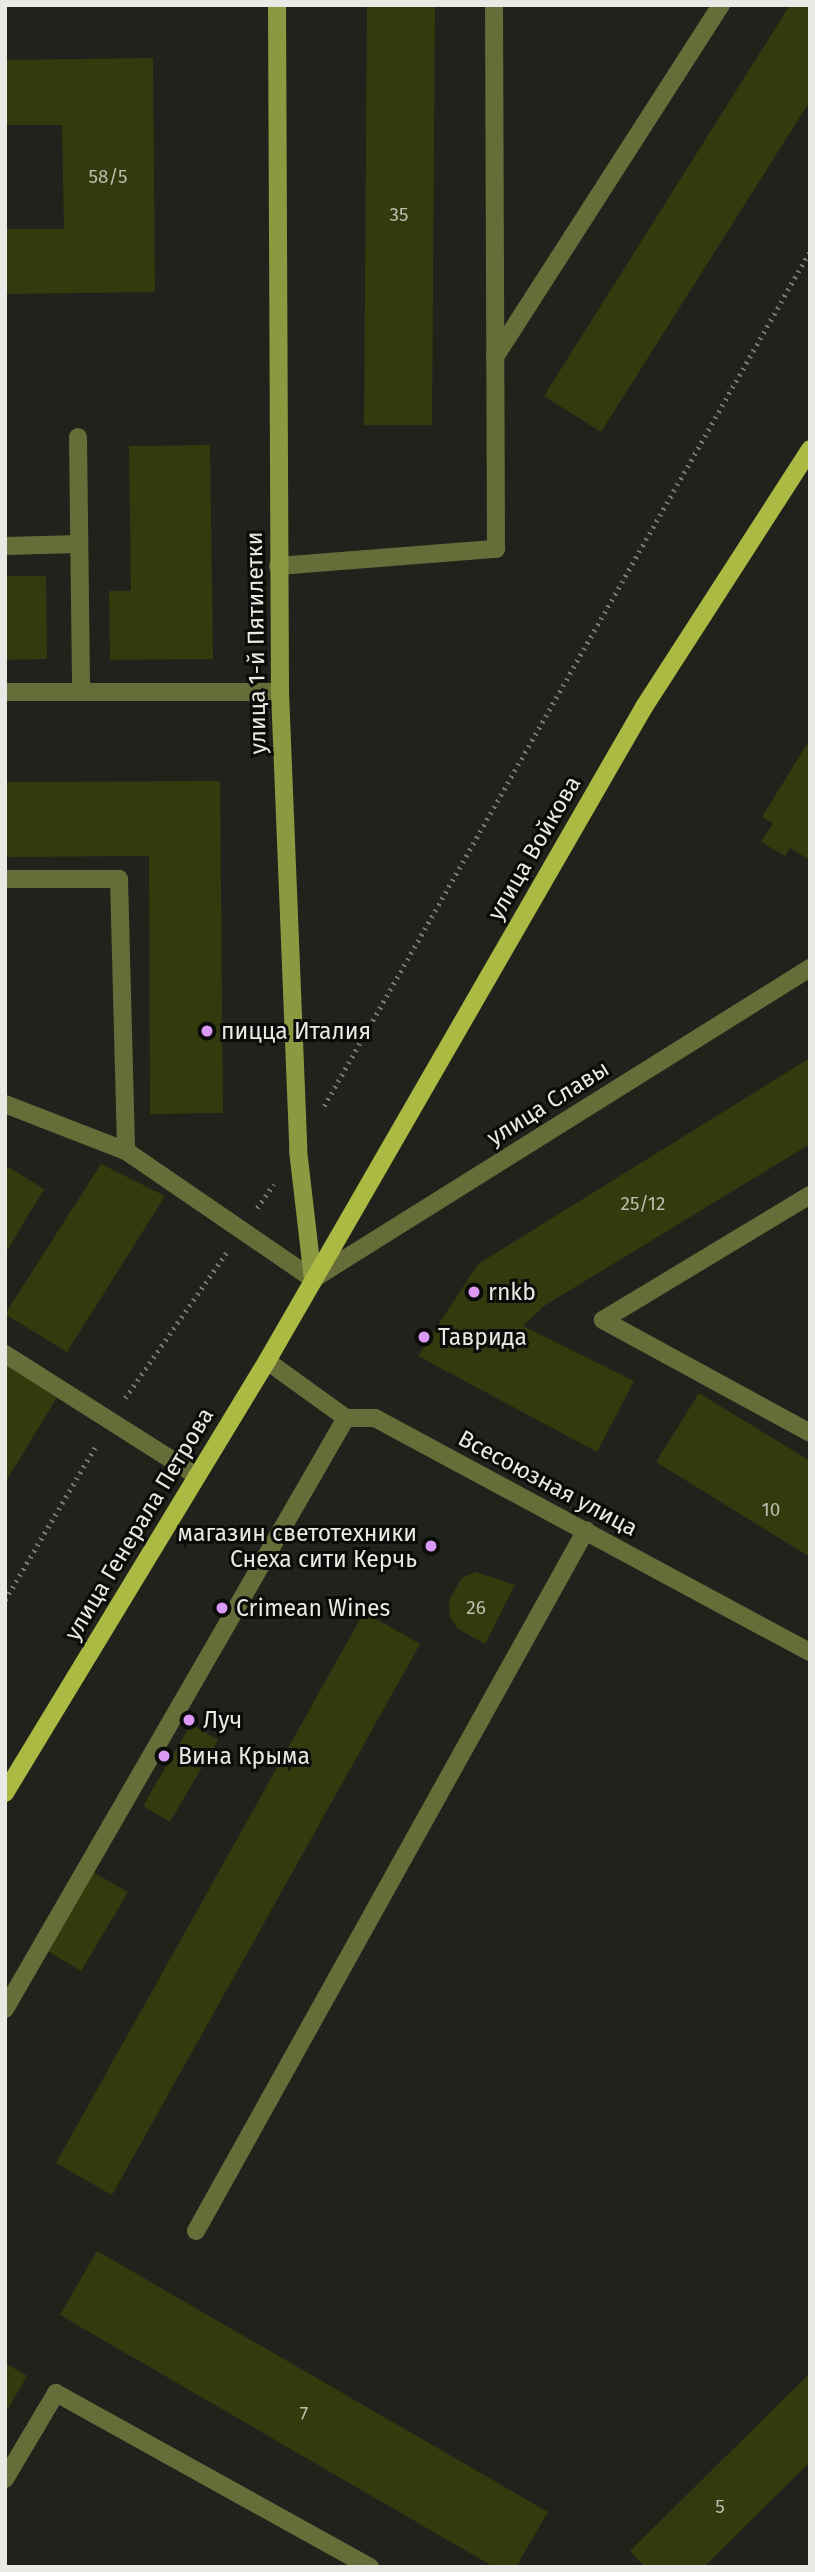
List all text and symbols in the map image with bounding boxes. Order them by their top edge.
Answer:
house number: 58/5 [88,166,128,188]
house number: 35 [390,204,408,226]
street label: улица 1-й Пятилетки [240,531,272,755]
street label: улица Войкова [482,771,586,925]
place label: пицца Италия [221,1017,371,1045]
marker: пицца Италия [199,1023,215,1039]
street label: улица Славы [482,1055,614,1151]
house number: 25/12 [621,1193,665,1215]
place label: rnkb [488,1278,536,1306]
marker: rnkb [466,1284,482,1300]
place label: Таврида [438,1323,527,1351]
marker: Таврида [416,1329,432,1345]
street label: улица Генерала Петрова [59,1403,219,1645]
street label: Всесоюзная улица [454,1424,642,1542]
house number: 10 [762,1499,780,1521]
place label: магазин светотехники Снеха сити Керчь [178,1519,417,1573]
marker: магазин светотехники Снеха сити Керчь [423,1538,439,1554]
place label: Crimean Wines [236,1594,390,1622]
house number: 26 [466,1597,486,1619]
marker: Crimean Wines [214,1600,230,1616]
place label: Луч [203,1706,242,1734]
marker: Луч [181,1712,197,1728]
place label: Вина Крыма [178,1742,310,1770]
marker: Вина Крыма [156,1748,172,1764]
house number: 7 [300,2403,308,2425]
house number: 5 [715,2496,725,2518]

